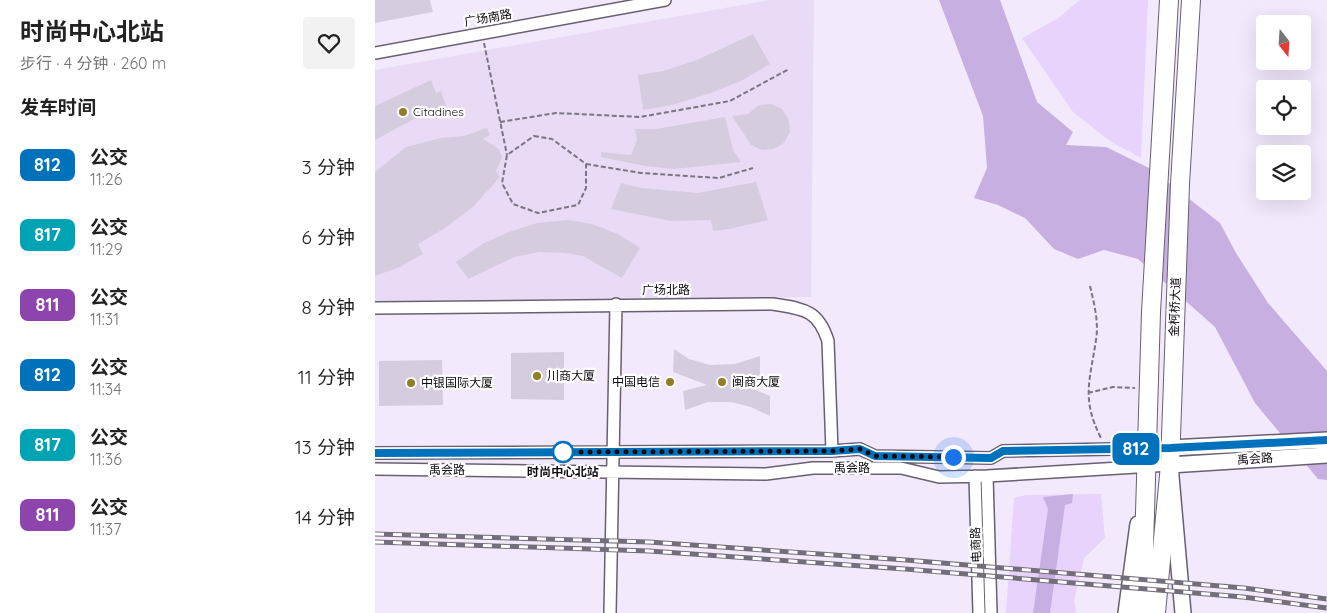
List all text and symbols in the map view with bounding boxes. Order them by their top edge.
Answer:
street label: 广场南路 [463,6,513,29]
north arrow [1256,15,1311,70]
map controls [1256,15,1311,200]
text: 时尚中心北站 [20,16,164,46]
button: heart [303,17,355,69]
text: 步行 · 4 分钟 · 260 m [20,53,166,73]
button: locate [1256,80,1311,135]
text: 发车时间 [20,95,96,119]
place label: Citadines [413,104,464,119]
marker: Citadines [397,106,409,118]
text: 公交 [90,145,128,169]
button: layers [1256,145,1311,200]
text: 812 [34,153,61,176]
text: 3 分钟 [302,155,355,179]
text: 11:26 [90,169,122,189]
text: 公交 [90,215,128,239]
text: 817 [34,223,61,246]
text: 6 分钟 [302,225,355,249]
text: 11:29 [90,239,123,259]
street label: 金柯桥大道 [1166,277,1183,337]
street label: 广场北路 [642,282,690,297]
text: 公交 [90,285,128,309]
text: 811 [36,293,59,316]
text: 8 分钟 [302,295,355,319]
text: 11:31 [90,309,119,329]
text: 公交 [90,355,128,379]
text: 812 [34,363,61,386]
text: 11 分钟 [298,365,355,389]
place label: 川商大厦 [547,368,595,383]
marker: 川商大厦 [531,370,543,382]
place label: 中国电信 [612,374,660,389]
place label: 闽商大厦 [732,374,780,389]
place label: 中银国际大厦 [421,375,493,390]
marker: 中国电信 [664,376,676,388]
marker: 闽商大厦 [716,376,728,388]
marker: 中银国际大厦 [405,377,417,389]
text: 11:34 [90,379,122,399]
text: 公交 [90,425,128,449]
text: 817 [34,433,61,456]
line badge: 812 [1107,433,1165,465]
text: 13 分钟 [295,435,355,459]
text: 812 [1122,437,1150,460]
marker: 时尚中心北站 [552,441,574,463]
your location [941,445,966,470]
text: 11:36 [90,449,122,469]
street label: 禹会路 [1236,450,1273,467]
street label: 禹会路 [834,460,870,475]
street label: 禹会路 [429,462,465,477]
place label: 时尚中心北站 [527,464,599,479]
text: 公交 [90,495,128,519]
text: 811 [36,503,59,526]
text: 14 分钟 [295,505,355,529]
text: 11:37 [90,519,121,539]
street label: 电商路 [967,527,984,563]

